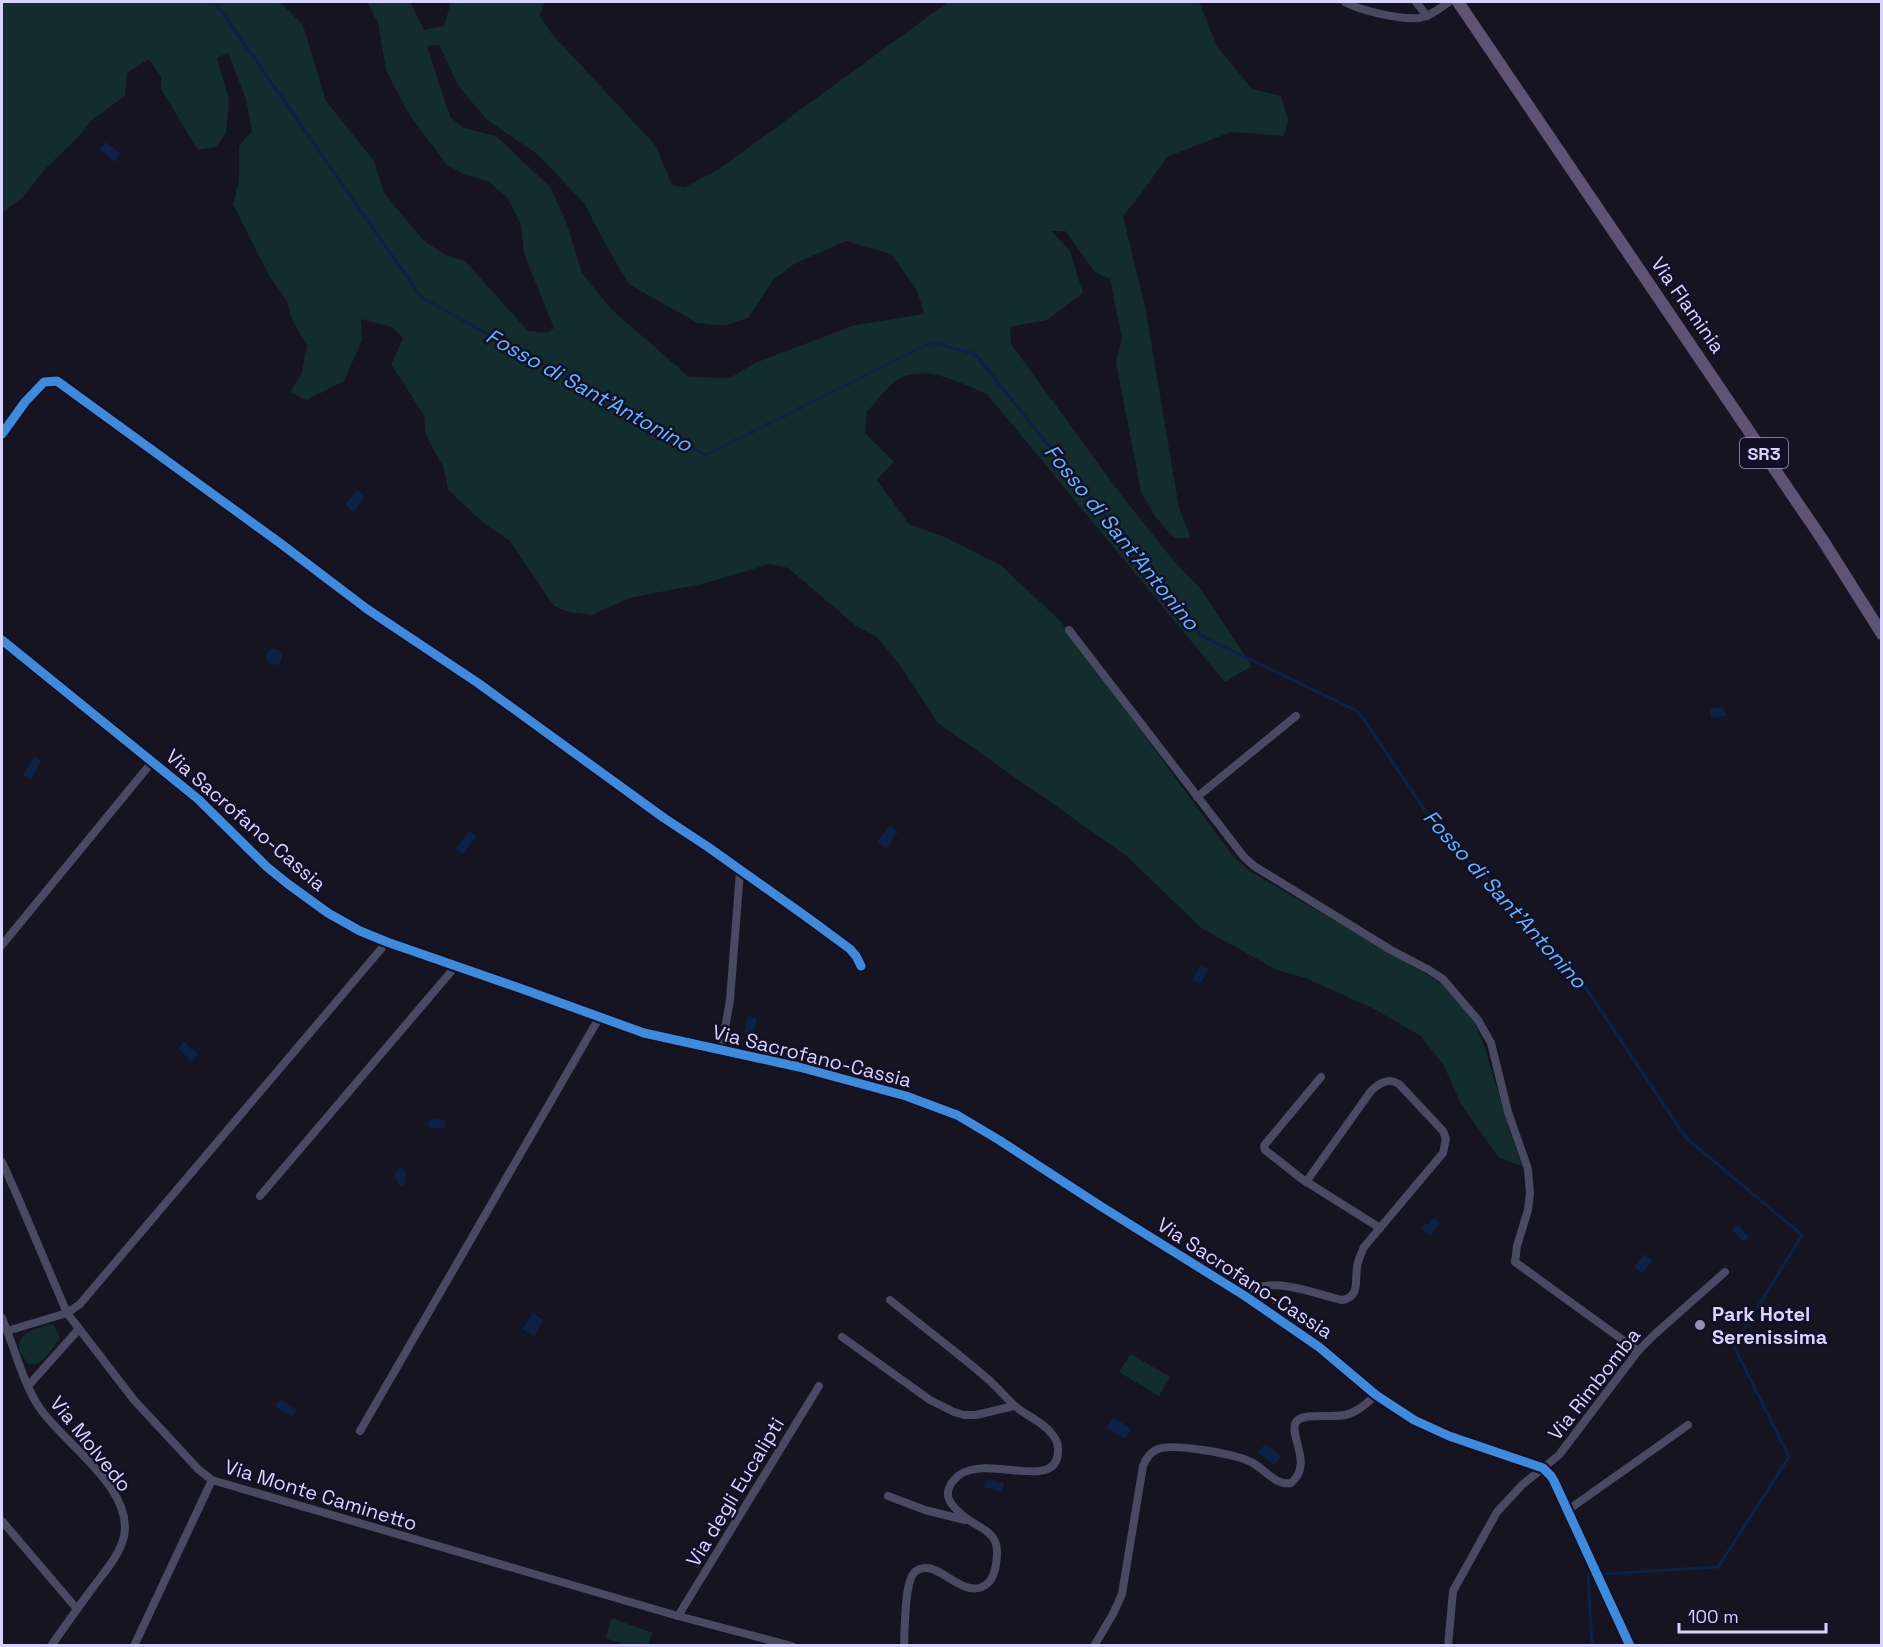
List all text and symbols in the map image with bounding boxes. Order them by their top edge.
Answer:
street label: Via Flaminia [1645,252,1731,358]
water label: Fosso di Sant'Antonino [481,322,698,458]
road number: SR3 [1740,438,1788,468]
water label: Fosso di Sant'Antonino [1039,439,1206,636]
street label: Via Sacrofano-Cassia [160,743,332,897]
water label: Fosso di Sant'Antonino [1418,804,1593,995]
street label: Via Sacrofano-Cassia [710,1019,914,1093]
street label: Via Sacrofano-Cassia [1152,1212,1338,1344]
place label: Park Hotel Serenissima [1712,1301,1828,1350]
marker: Park Hotel Serenissima [1693,1318,1707,1332]
street label: Via Rimbomba [1542,1323,1646,1445]
street label: Via Molvedo [44,1391,138,1497]
street label: Via degli Eucalipti [680,1413,790,1571]
street label: Via Monte Caminetto [222,1453,420,1537]
scale bar [1679,1596,1826,1634]
text: 100 m [1688,1605,1739,1628]

